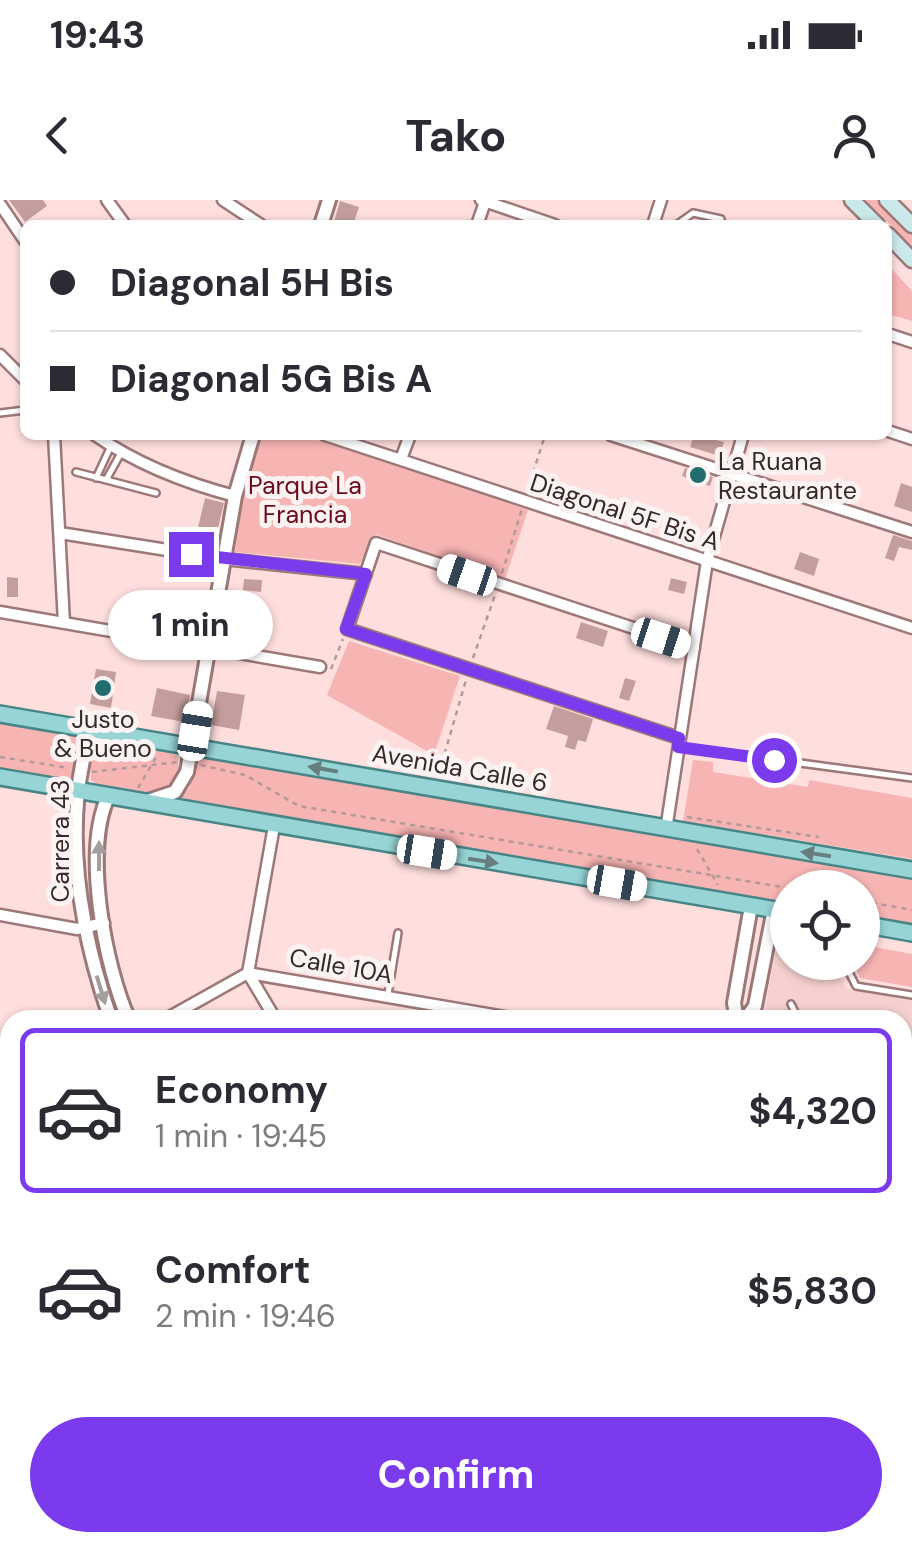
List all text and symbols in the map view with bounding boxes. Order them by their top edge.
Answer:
text: 19:43 [50,10,145,60]
text: Tako [406,106,506,165]
icon: back [30,108,85,163]
icon: person [827,108,882,163]
text: Diagonal 5H Bis [110,258,394,308]
text: Diagonal 5G Bis A [110,354,432,404]
place label: La Ruana Restaurante [718,445,857,507]
marker: La Ruana Restaurante [687,464,709,486]
street label: Diagonal 5F Bis A [526,466,724,558]
park label: Parque La Francia [248,469,362,531]
route end [169,532,214,577]
car [434,551,500,599]
callout: 1 min [109,589,274,659]
text: 1 min [152,604,229,646]
car [628,614,694,662]
marker: Justo & Bueno [92,677,114,699]
car [175,699,215,763]
place label: Justo & Bueno [54,703,152,765]
street label: Avenida Calle 6 [370,736,550,800]
route start [752,738,797,783]
one-way arrow [307,761,338,776]
street label: Carrera 43 [44,779,77,903]
car [395,832,459,872]
one-way arrow [91,840,107,872]
one-way arrow [800,846,831,861]
one-way arrow [467,854,499,869]
car [585,863,649,903]
map controls [770,870,880,980]
button: locate [770,870,880,980]
street label: Calle 10A [287,941,395,991]
one-way arrow [94,975,109,1006]
text: Economy [155,1065,328,1115]
icon: car [35,1066,125,1156]
text: $4,320 [749,1086,877,1136]
text: 1 min · 19:45 [155,1115,327,1157]
text: Comfort [155,1245,311,1295]
icon: car [35,1246,125,1336]
text: $5,830 [747,1266,877,1316]
text: 2 min · 19:46 [155,1295,336,1337]
button: Confirm [30,1417,882,1532]

